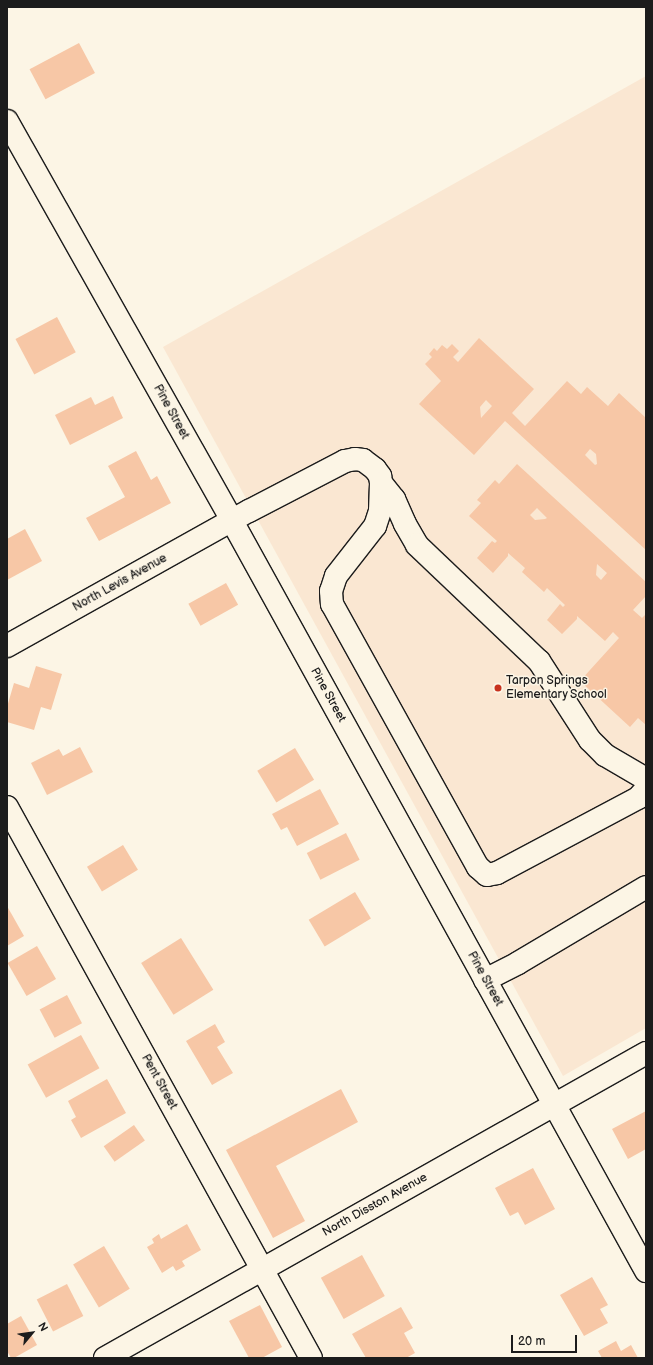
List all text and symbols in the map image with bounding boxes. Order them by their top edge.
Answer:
street label: Pine Street [150,382,192,442]
street label: North Levis Avenue [70,551,170,615]
street label: Pine Street [307,665,349,725]
place label: Tarpon Springs Elementary School [506,674,608,702]
marker: Tarpon Springs Elementary School [493,683,503,693]
street label: Pine Street [464,949,506,1009]
street label: Pent Street [138,1052,180,1112]
street label: North Disston Avenue [320,1170,430,1240]
north arrow [12,1313,52,1353]
text: N [35,1320,51,1334]
scale bar [513,1327,579,1353]
text: 20 m [518,1334,545,1349]

